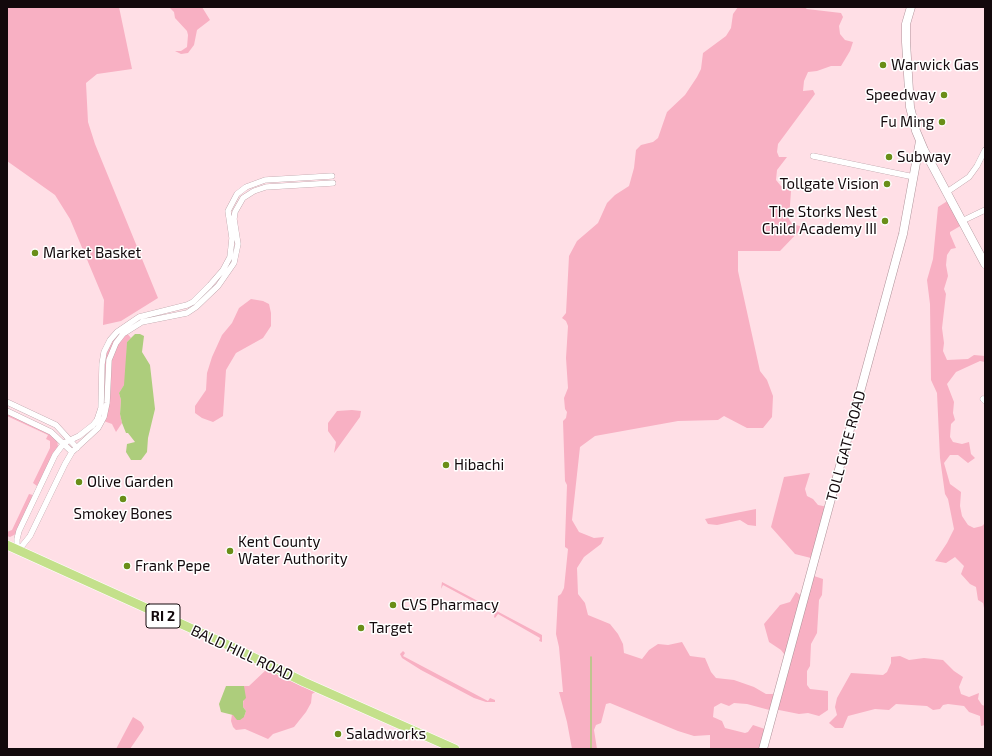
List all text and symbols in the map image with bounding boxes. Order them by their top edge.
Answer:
place label: Warwick Gas [891,56,979,74]
marker: Warwick Gas [878,60,888,70]
place label: Speedway [866,86,936,104]
marker: Speedway [939,90,949,100]
place label: Fu Ming [880,113,934,131]
marker: Fu Ming [937,117,947,127]
place label: Subway [897,148,951,166]
marker: Subway [884,152,894,162]
place label: Tollgate Vision [779,175,879,193]
marker: Tollgate Vision [882,179,892,189]
place label: The Storks Nest Child Academy III [762,203,877,238]
marker: The Storks Nest Child Academy III [880,216,890,226]
place label: Market Basket [43,244,141,262]
marker: Market Basket [30,248,40,258]
street label: TOLL GATE ROAD [823,389,869,503]
place label: Hibachi [454,456,504,474]
marker: Hibachi [441,460,451,470]
place label: Olive Garden [87,473,173,491]
marker: Olive Garden [74,477,84,487]
marker: Smokey Bones [118,494,128,504]
place label: Smokey Bones [74,505,172,523]
place label: Kent County Water Authority [238,533,348,568]
marker: Kent County Water Authority [225,546,235,556]
place label: Frank Pepe [135,557,210,575]
marker: Frank Pepe [122,561,132,571]
place label: CVS Pharmacy [401,596,499,614]
marker: CVS Pharmacy [388,600,398,610]
road number: RI 2 [146,604,180,628]
place label: Target [369,619,413,637]
street label: BALD HILL ROAD [188,621,296,685]
marker: Target [356,623,366,633]
place label: Saladworks [346,725,426,743]
marker: Saladworks [333,729,343,739]

